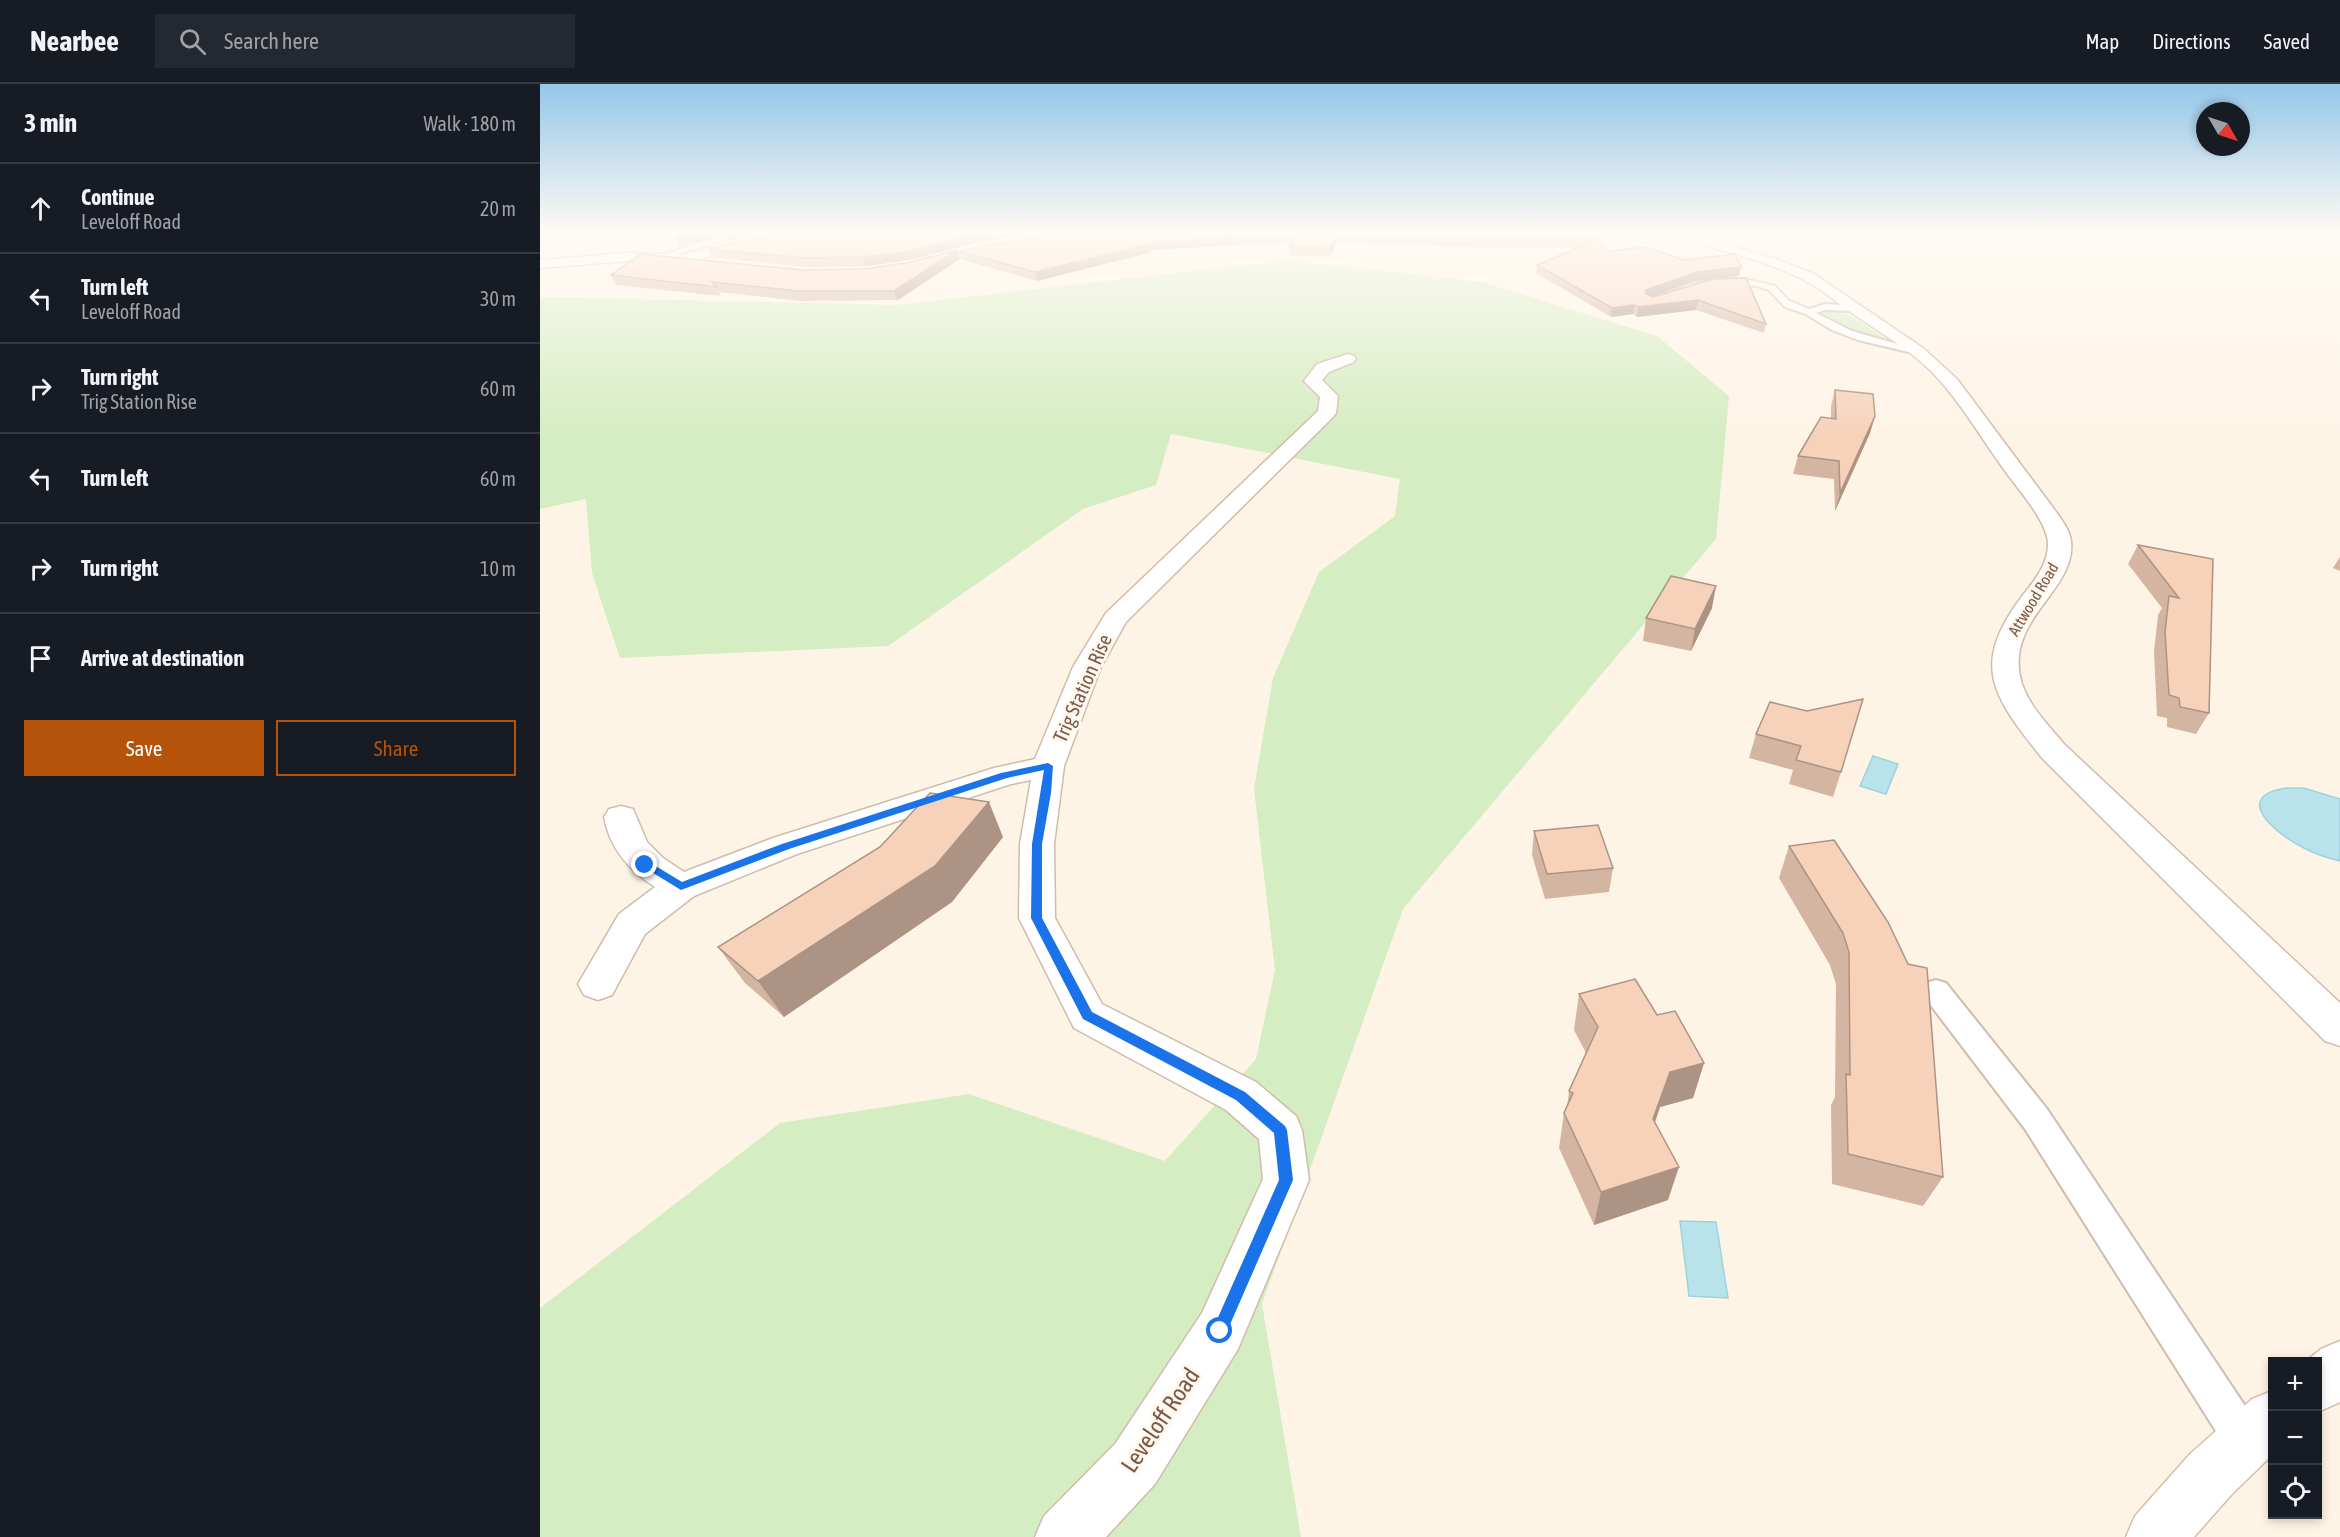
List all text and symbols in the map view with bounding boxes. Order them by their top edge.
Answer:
search box [155,14,575,68]
text: Nearbee [30,25,119,57]
icon: search [176,25,209,58]
text: Search here [224,28,319,54]
text: Map [2085,29,2119,53]
text: Directions [2152,29,2231,53]
text: Saved [2264,29,2310,53]
north arrow [2196,102,2250,156]
text: 3 min [24,108,77,138]
text: Walk · 180 m [424,112,516,135]
text: Continue [81,184,155,210]
icon: ahead [24,192,57,225]
text: 20 m [480,197,516,220]
text: Leveloff Road [81,210,181,233]
text: Turn left [81,274,148,300]
icon: left [24,282,57,315]
text: 30 m [480,287,516,310]
text: Leveloff Road [81,300,181,323]
text: Turn right [81,364,158,390]
icon: right [24,372,57,405]
text: 60 m [480,377,516,400]
text: Trig Station Rise [81,390,197,413]
icon: left [24,462,57,495]
text: Turn left [81,465,148,491]
text: 60 m [480,467,516,490]
icon: right [24,552,57,585]
text: Turn right [81,555,158,581]
text: 10 m [480,557,516,580]
street label: Attwood Road [2004,559,2062,639]
street label: Trig Station Rise [1048,630,1116,746]
icon: arrive [24,642,57,675]
text: Arrive at destination [81,645,244,671]
button: Save [24,720,264,776]
button: Share [276,720,516,776]
route end [631,851,657,877]
route start [1206,1317,1232,1343]
map controls [2268,1357,2322,1519]
button: + [2268,1357,2322,1411]
street label: Leveloff Road [1115,1363,1205,1477]
button: − [2268,1411,2322,1465]
button: locate [2268,1465,2322,1519]

